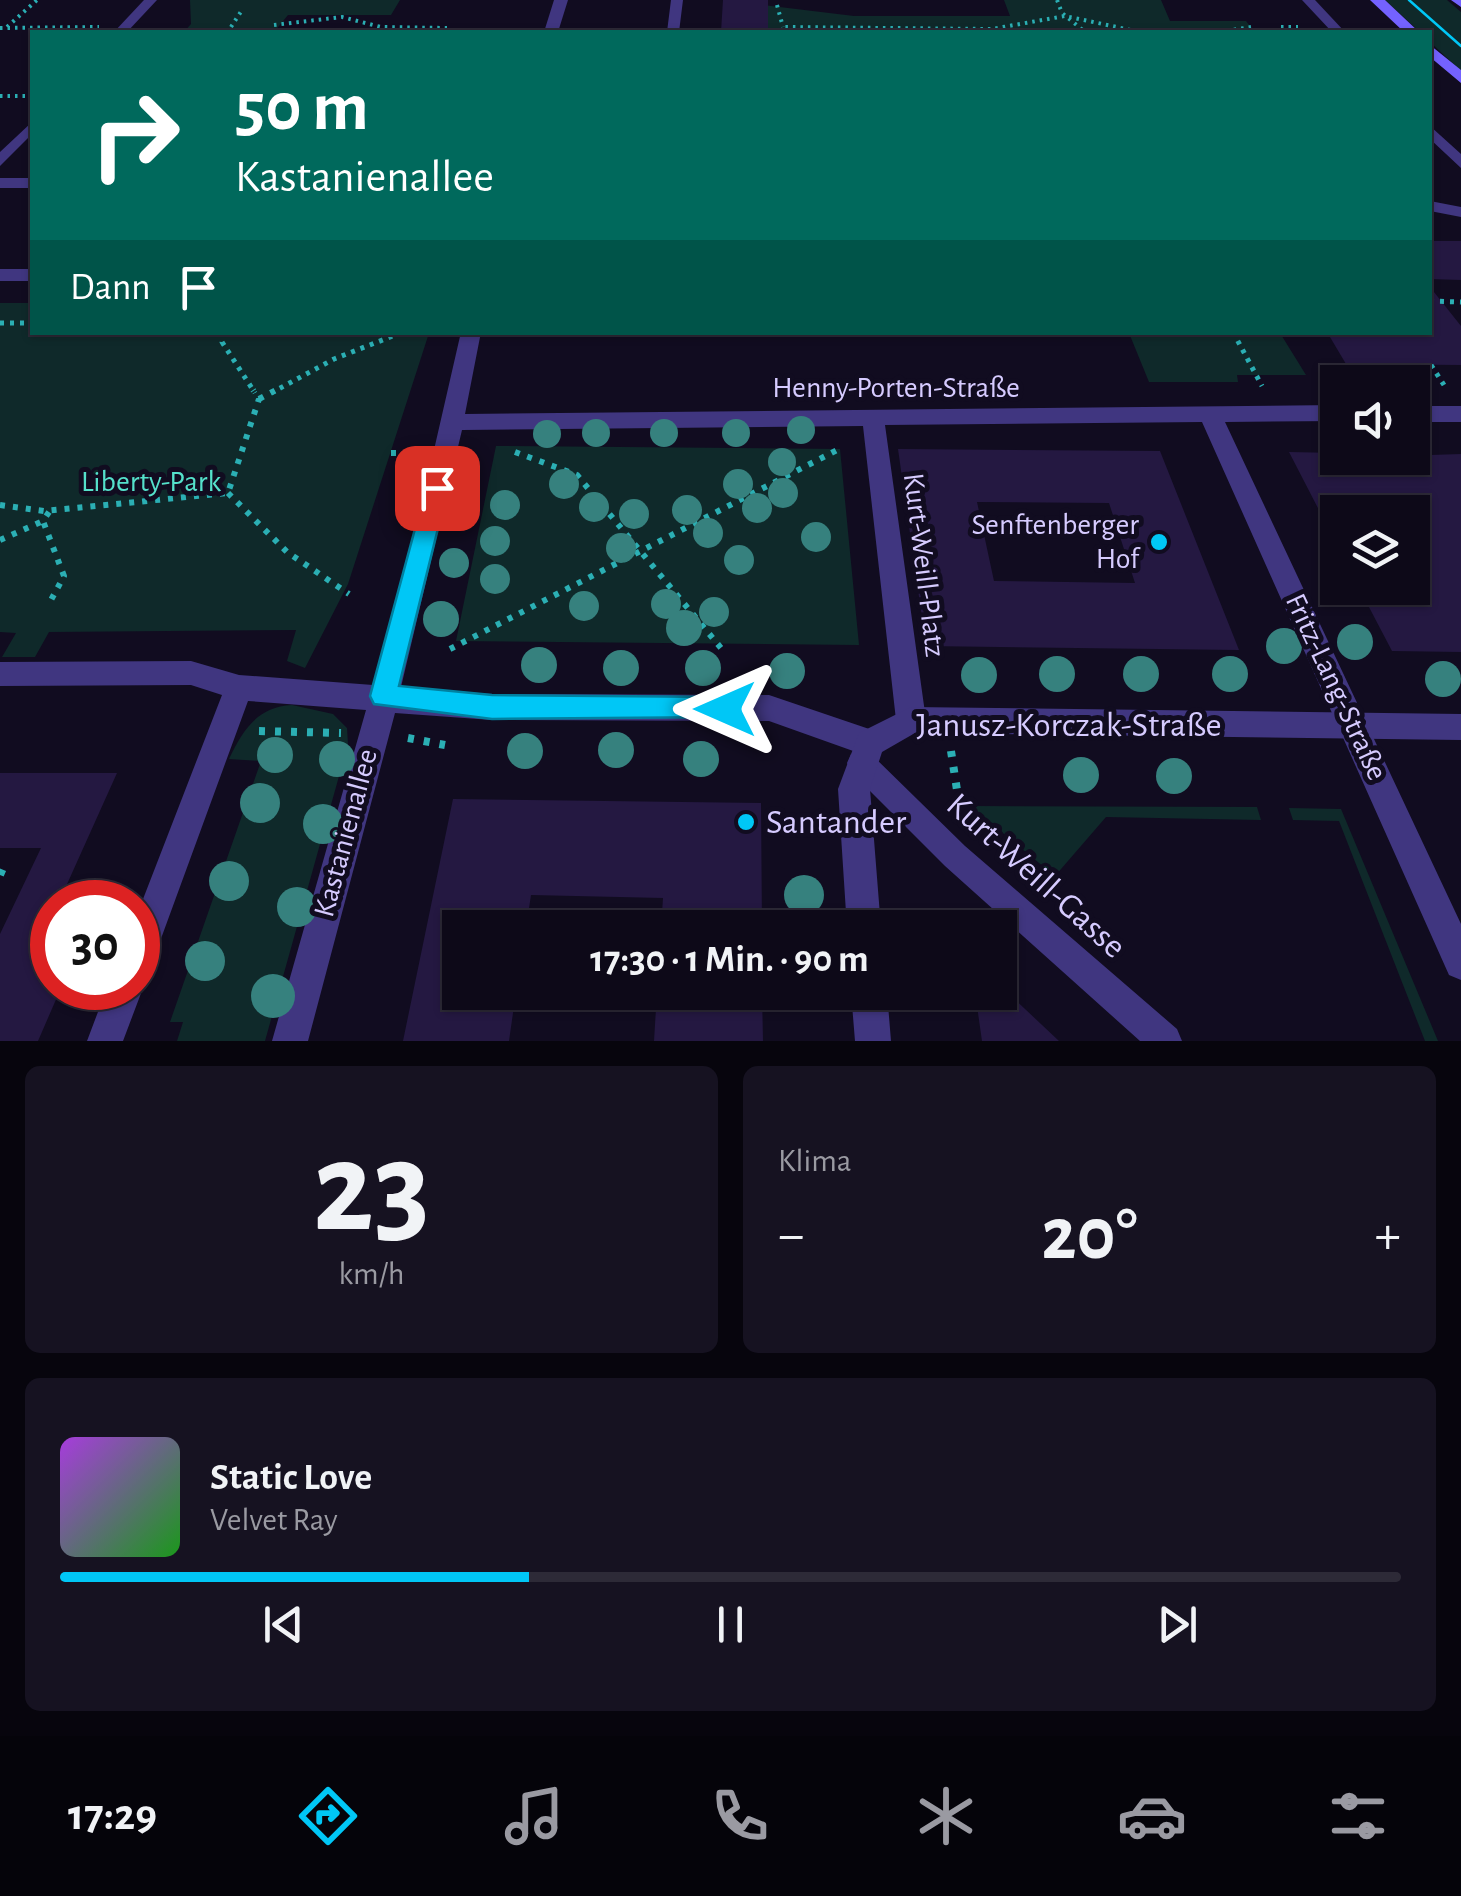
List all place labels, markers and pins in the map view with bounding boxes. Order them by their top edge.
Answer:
pin [395,446,480,531]
place label: Senftenberger Hof [972,510,1141,574]
marker: Senftenberger Hof [1148,531,1170,553]
place label: Santander [766,805,907,840]
marker: Santander [735,811,757,833]

